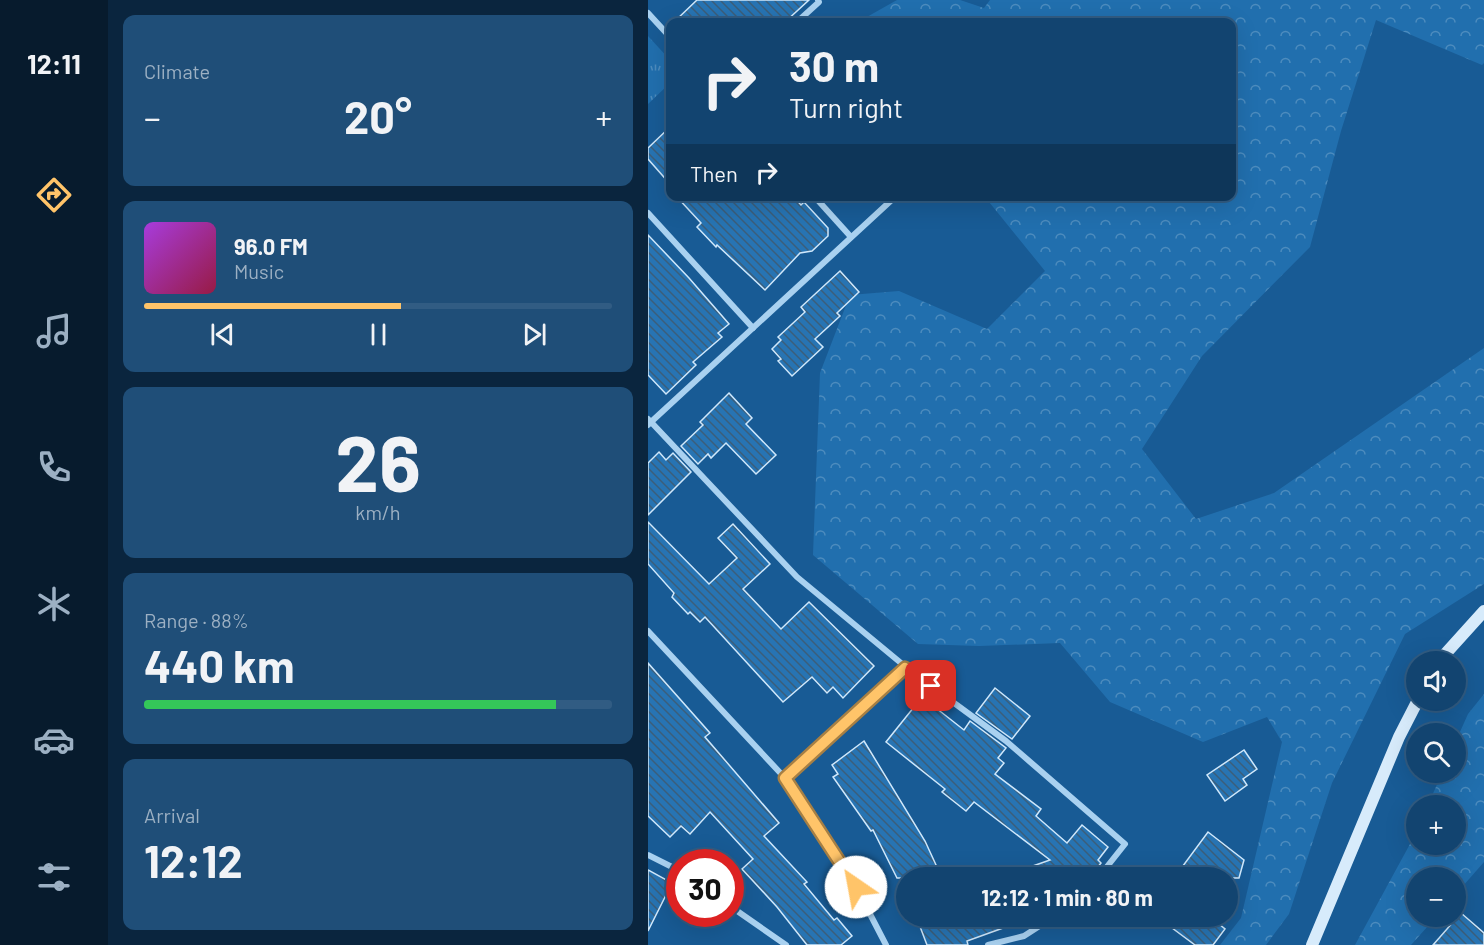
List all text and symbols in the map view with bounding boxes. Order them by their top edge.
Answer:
text: 30 m [789,40,879,90]
icon: right [690,42,768,120]
text: 12:11 [27,47,81,79]
text: Climate [144,59,210,83]
text: 20° [344,89,412,143]
text: Turn right [789,91,903,123]
text: − [144,97,161,137]
text: + [596,97,612,137]
icon: right [750,156,783,189]
text: Then [690,160,738,186]
icon: directions [33,174,75,216]
text: 96.0 FM [234,233,308,259]
text: Music [234,259,284,283]
icon: music [33,310,75,352]
icon: previous [206,318,239,351]
icon: pause [362,318,395,351]
icon: next [518,318,551,351]
text: 26 [335,414,421,508]
icon: phone [33,446,75,488]
text: km/h [355,500,401,524]
icon: climate [33,583,75,625]
text: Range · 88% [144,608,249,632]
text: 440 km [144,638,295,692]
map controls [1406,651,1466,927]
button: sound [1406,651,1466,711]
pin [905,660,956,711]
icon: arrive [914,669,947,702]
icon: car [33,719,75,761]
button: search [1406,723,1466,783]
button: + [1406,795,1466,855]
text: Arrival [144,803,200,827]
text: 12:12 [144,833,243,887]
speed limit sign: 30 [666,849,744,927]
position arrow [824,855,888,919]
icon: filters [33,856,75,898]
button: − [1406,867,1466,927]
text: 12:12 · 1 min · 80 m [981,884,1153,910]

